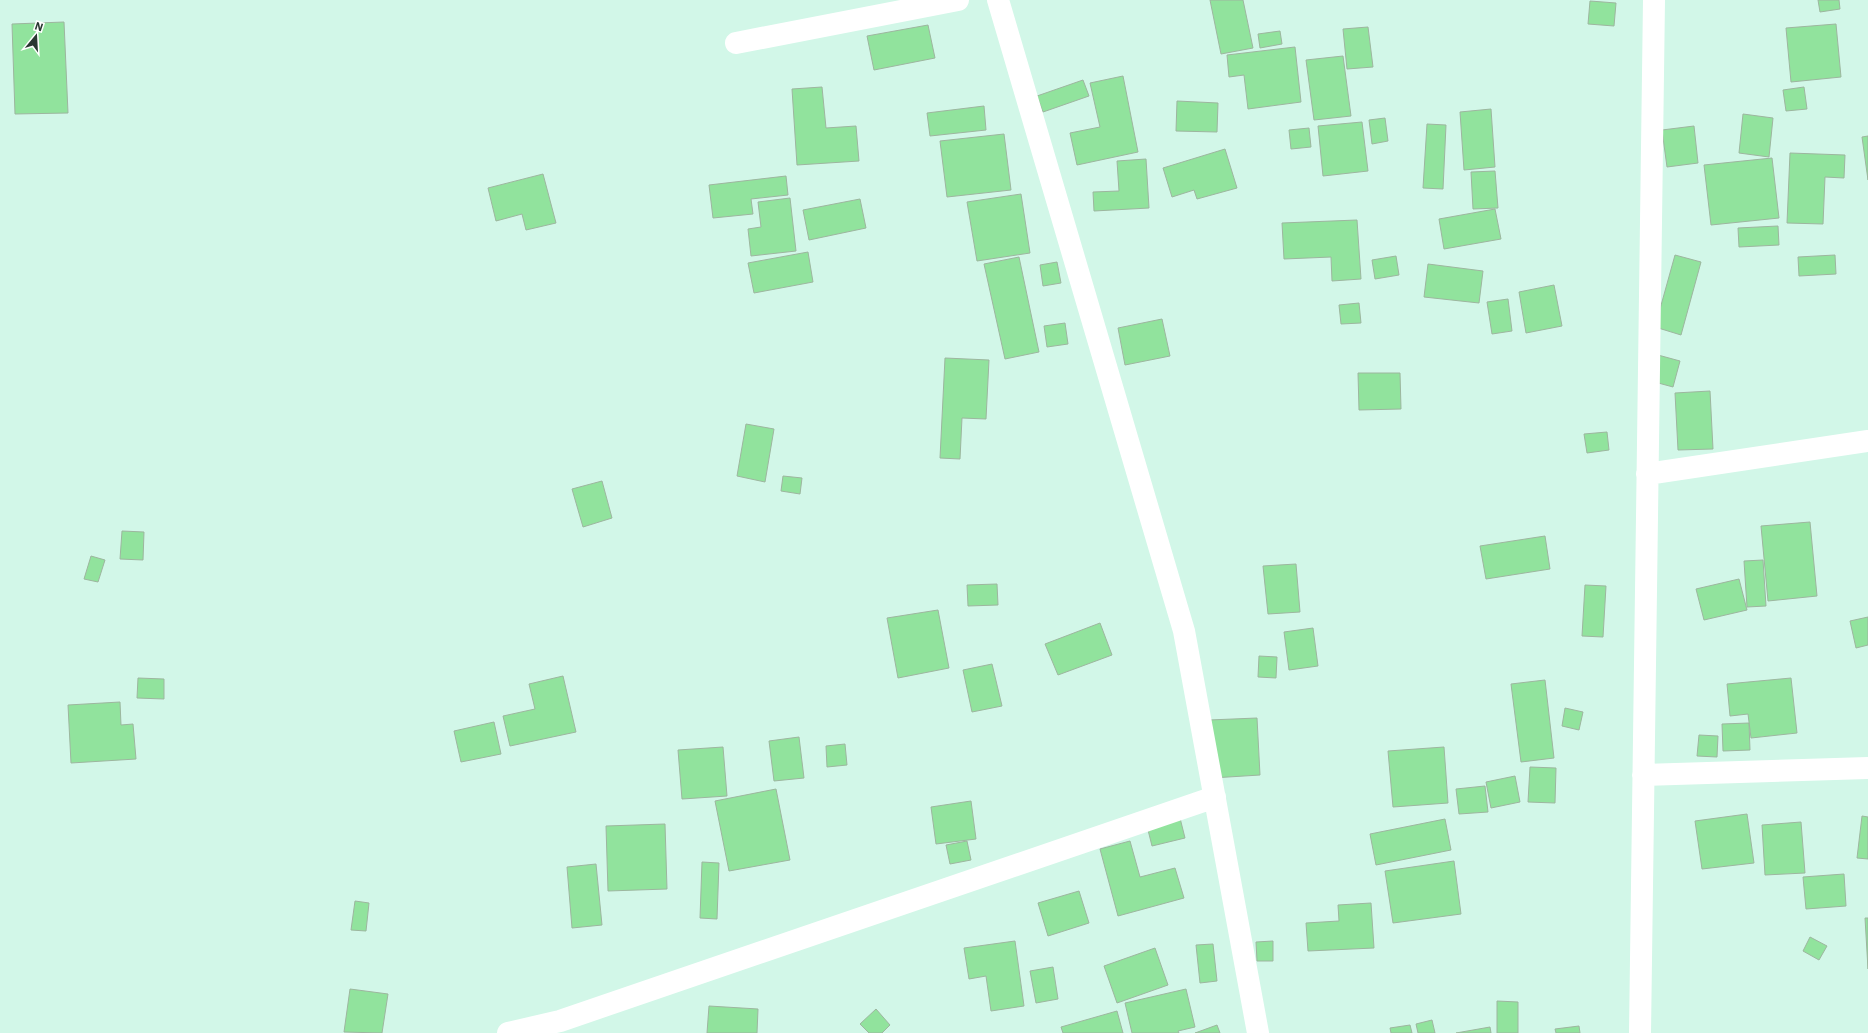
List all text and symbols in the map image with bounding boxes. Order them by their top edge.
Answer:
north arrow [16,16,56,56]
text: N [33,19,45,34]

